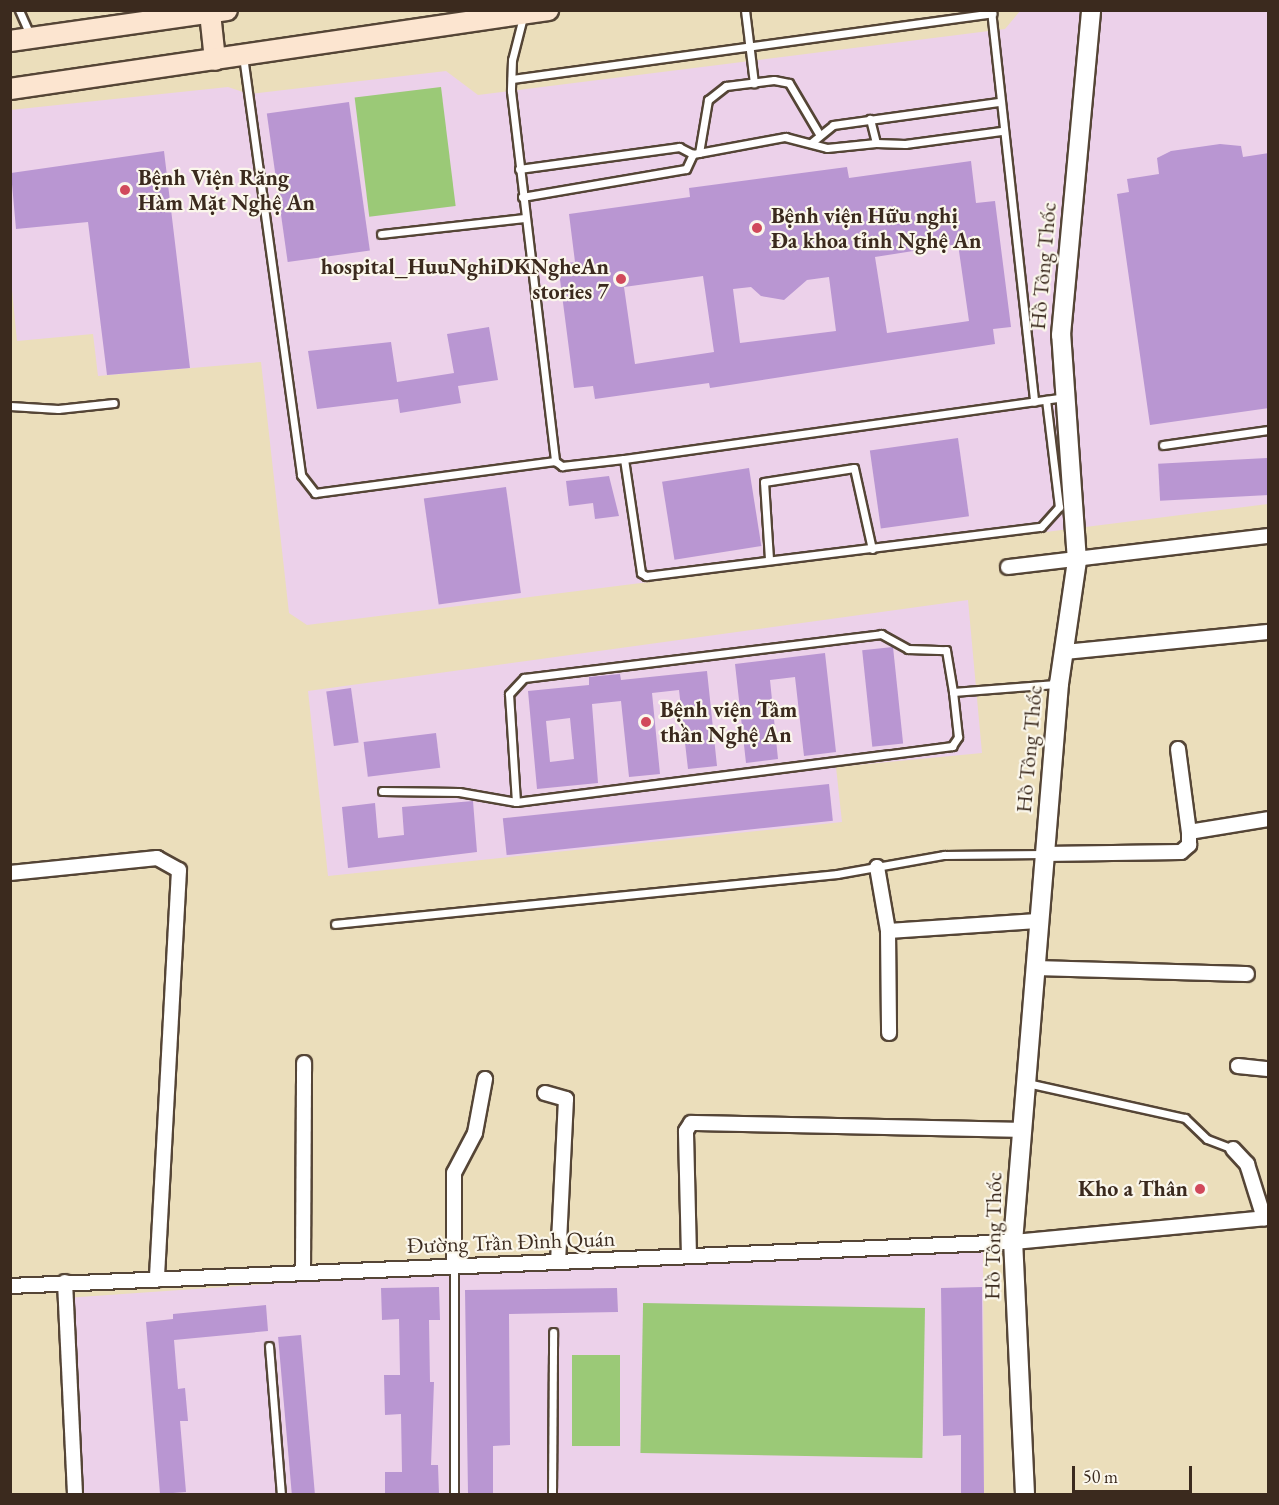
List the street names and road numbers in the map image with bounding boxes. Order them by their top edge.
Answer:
street label: Hồ Tông Thốc [1024,201,1062,331]
street label: Hồ Tông Thốc [1010,684,1048,814]
street label: Hồ Tông Thốc [979,1172,1007,1300]
street label: Đường Trần Đình Quán [406,1225,616,1259]

